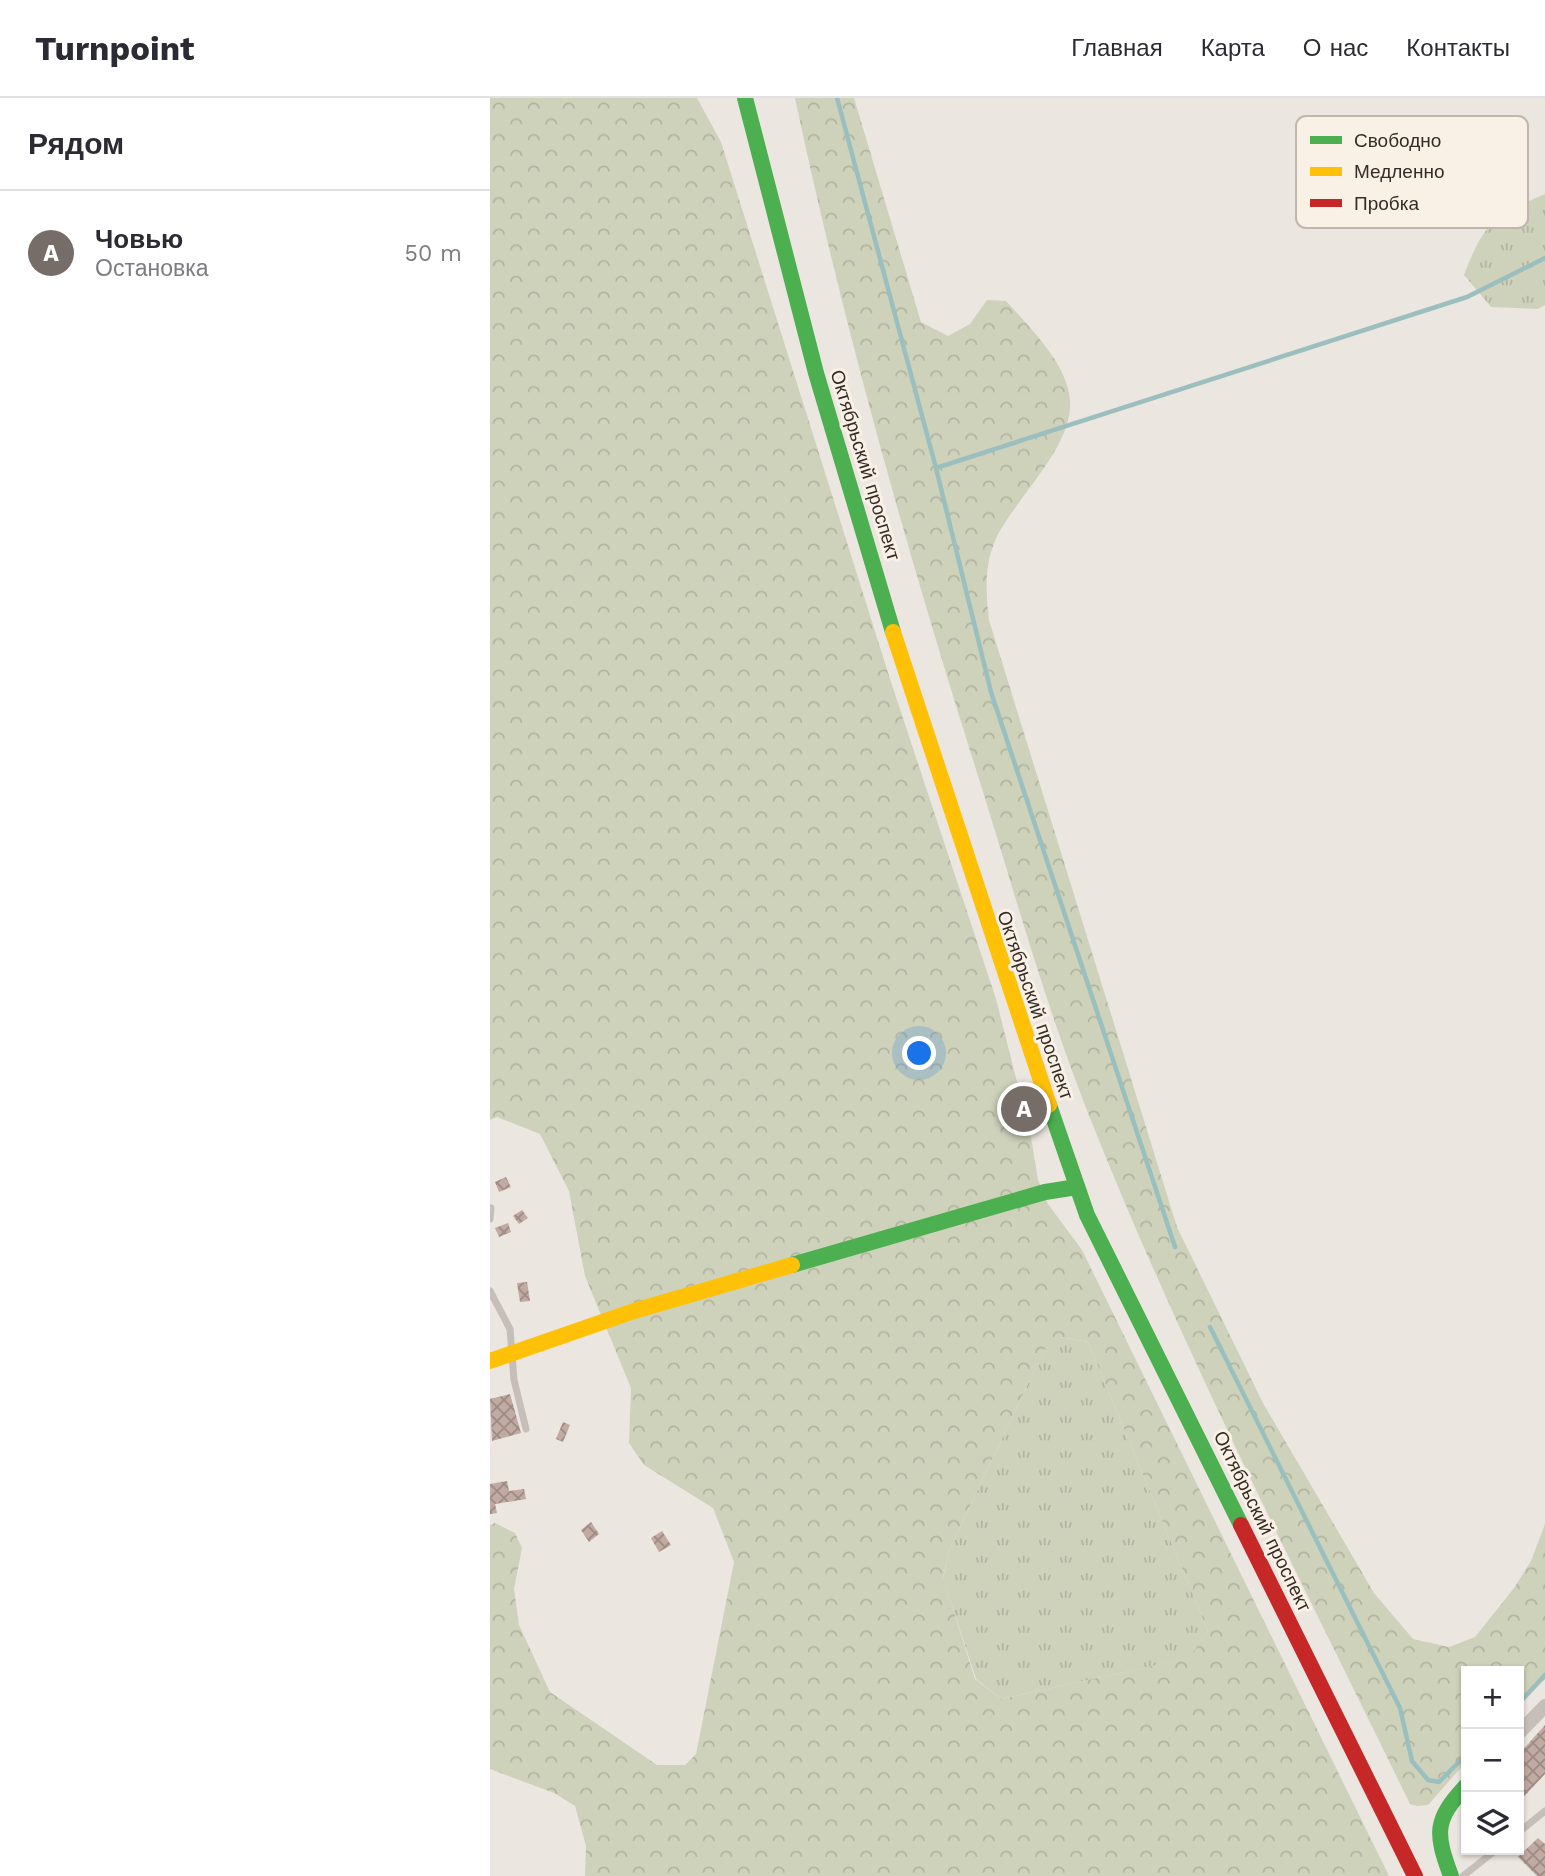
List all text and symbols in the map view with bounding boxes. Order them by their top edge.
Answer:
text: Turnpoint [35,29,194,68]
text: Главная [1071,34,1163,62]
text: Карта [1201,34,1265,62]
text: О нас [1303,34,1368,62]
text: Контакты [1406,34,1510,62]
legend [1296,116,1528,228]
text: Рядом [28,126,124,161]
text: Свободно [1354,129,1441,152]
text: Медленно [1354,160,1444,183]
text: Пробка [1354,192,1419,215]
text: Човью [95,224,183,254]
text: A [43,240,59,267]
text: 50 m [405,240,462,267]
text: Остановка [95,255,209,282]
street label: Октябрьский проспект [826,367,906,564]
street label: Октябрьский проспект [992,908,1079,1103]
your location [902,1036,936,1070]
pin: A [1001,1083,1047,1135]
street label: Октябрьский проспект [1209,1427,1316,1616]
map controls [1461,1666,1524,1855]
button: + [1461,1666,1524,1729]
button: − [1461,1729,1524,1792]
button: layers [1461,1792,1524,1855]

